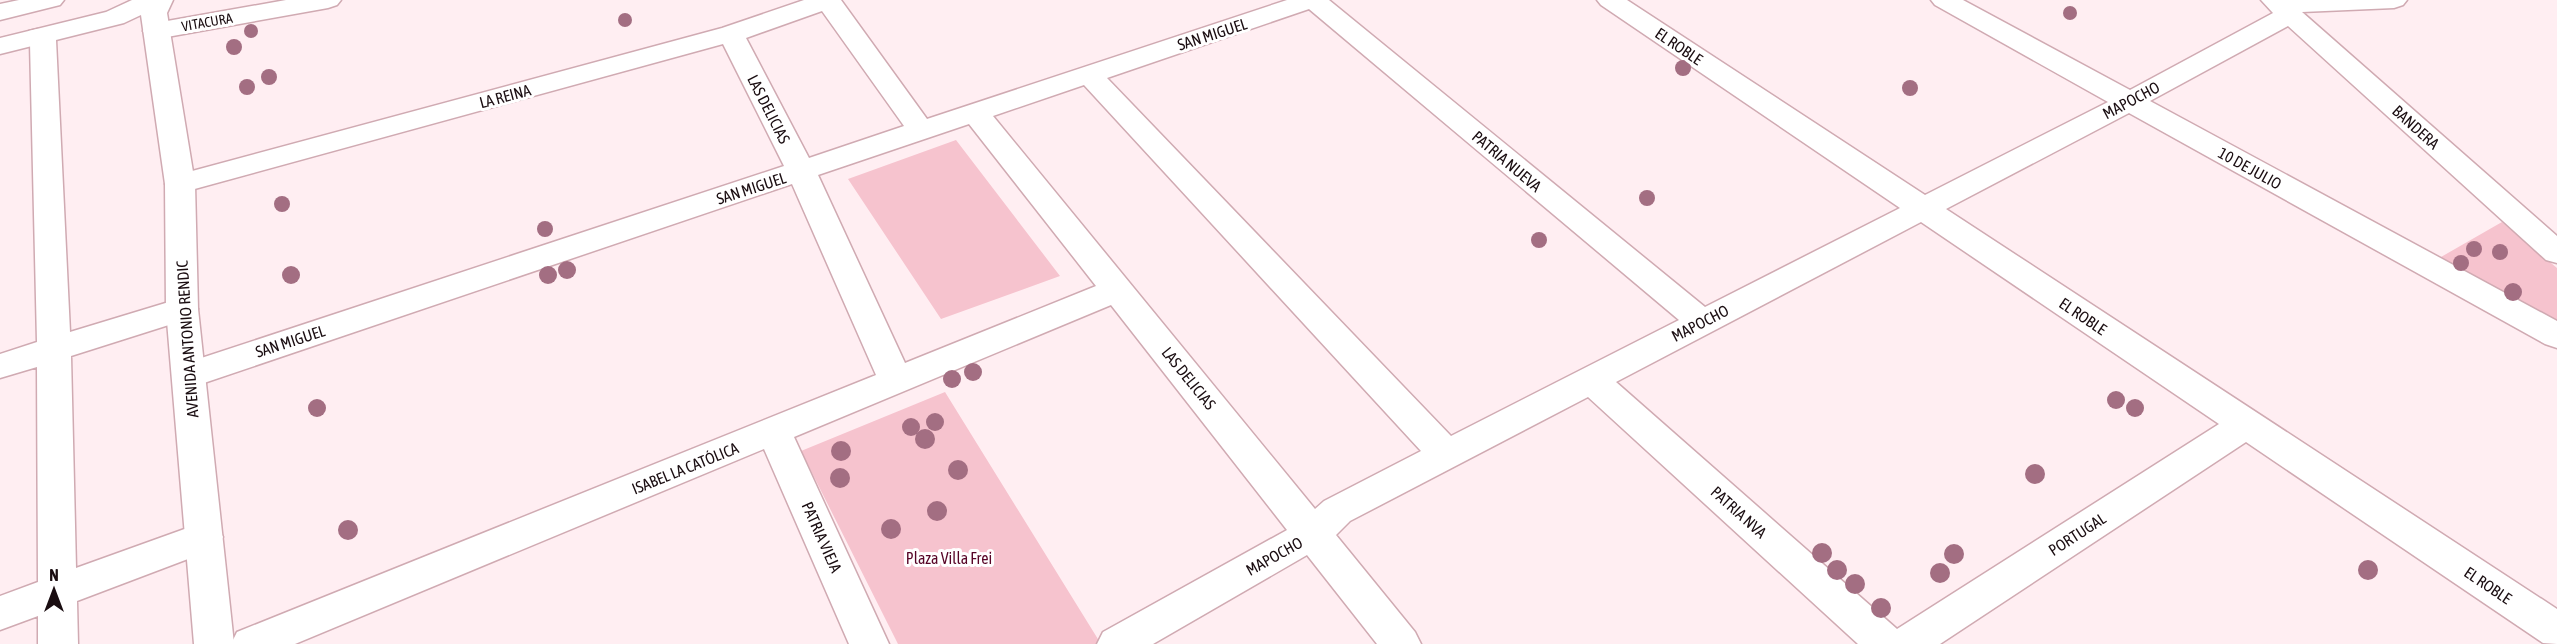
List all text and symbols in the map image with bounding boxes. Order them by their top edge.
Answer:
street label: VITACURA [180,10,234,34]
street label: SAN MIGUEL [1175,14,1250,54]
street label: EL ROBLE [1652,24,1706,68]
street label: LAS DELICIAS [744,72,794,147]
street label: MAPOCHO [2100,78,2162,122]
street label: LA REINA [477,80,533,111]
street label: BANDERA [2389,101,2443,153]
street label: PATRIA NUEVA [1469,127,1545,195]
street label: 10 DE JULIO [2215,143,2285,193]
street label: SAN MIGUEL [714,168,789,208]
street label: AVENIDA ANTONIO RENDIC [173,260,201,418]
street label: EL ROBLE [2056,294,2110,338]
street label: MAPOCHO [1668,301,1732,345]
street label: SAN MIGUEL [253,321,328,361]
street label: LAS DELICIAS [1158,343,1220,413]
street label: ISABEL LA CATÓLICA [629,438,741,498]
street label: PATRIA NVA [1708,482,1771,542]
street label: PATRIA VIEJA [798,499,846,575]
street label: PORTUGAL [2045,509,2109,559]
street label: MAPOCHO [1243,533,1305,579]
park label: Plaza Villa Frei [906,549,992,567]
north arrow [24,560,84,620]
street label: EL ROBLE [2461,563,2515,607]
text: N [49,566,59,584]

